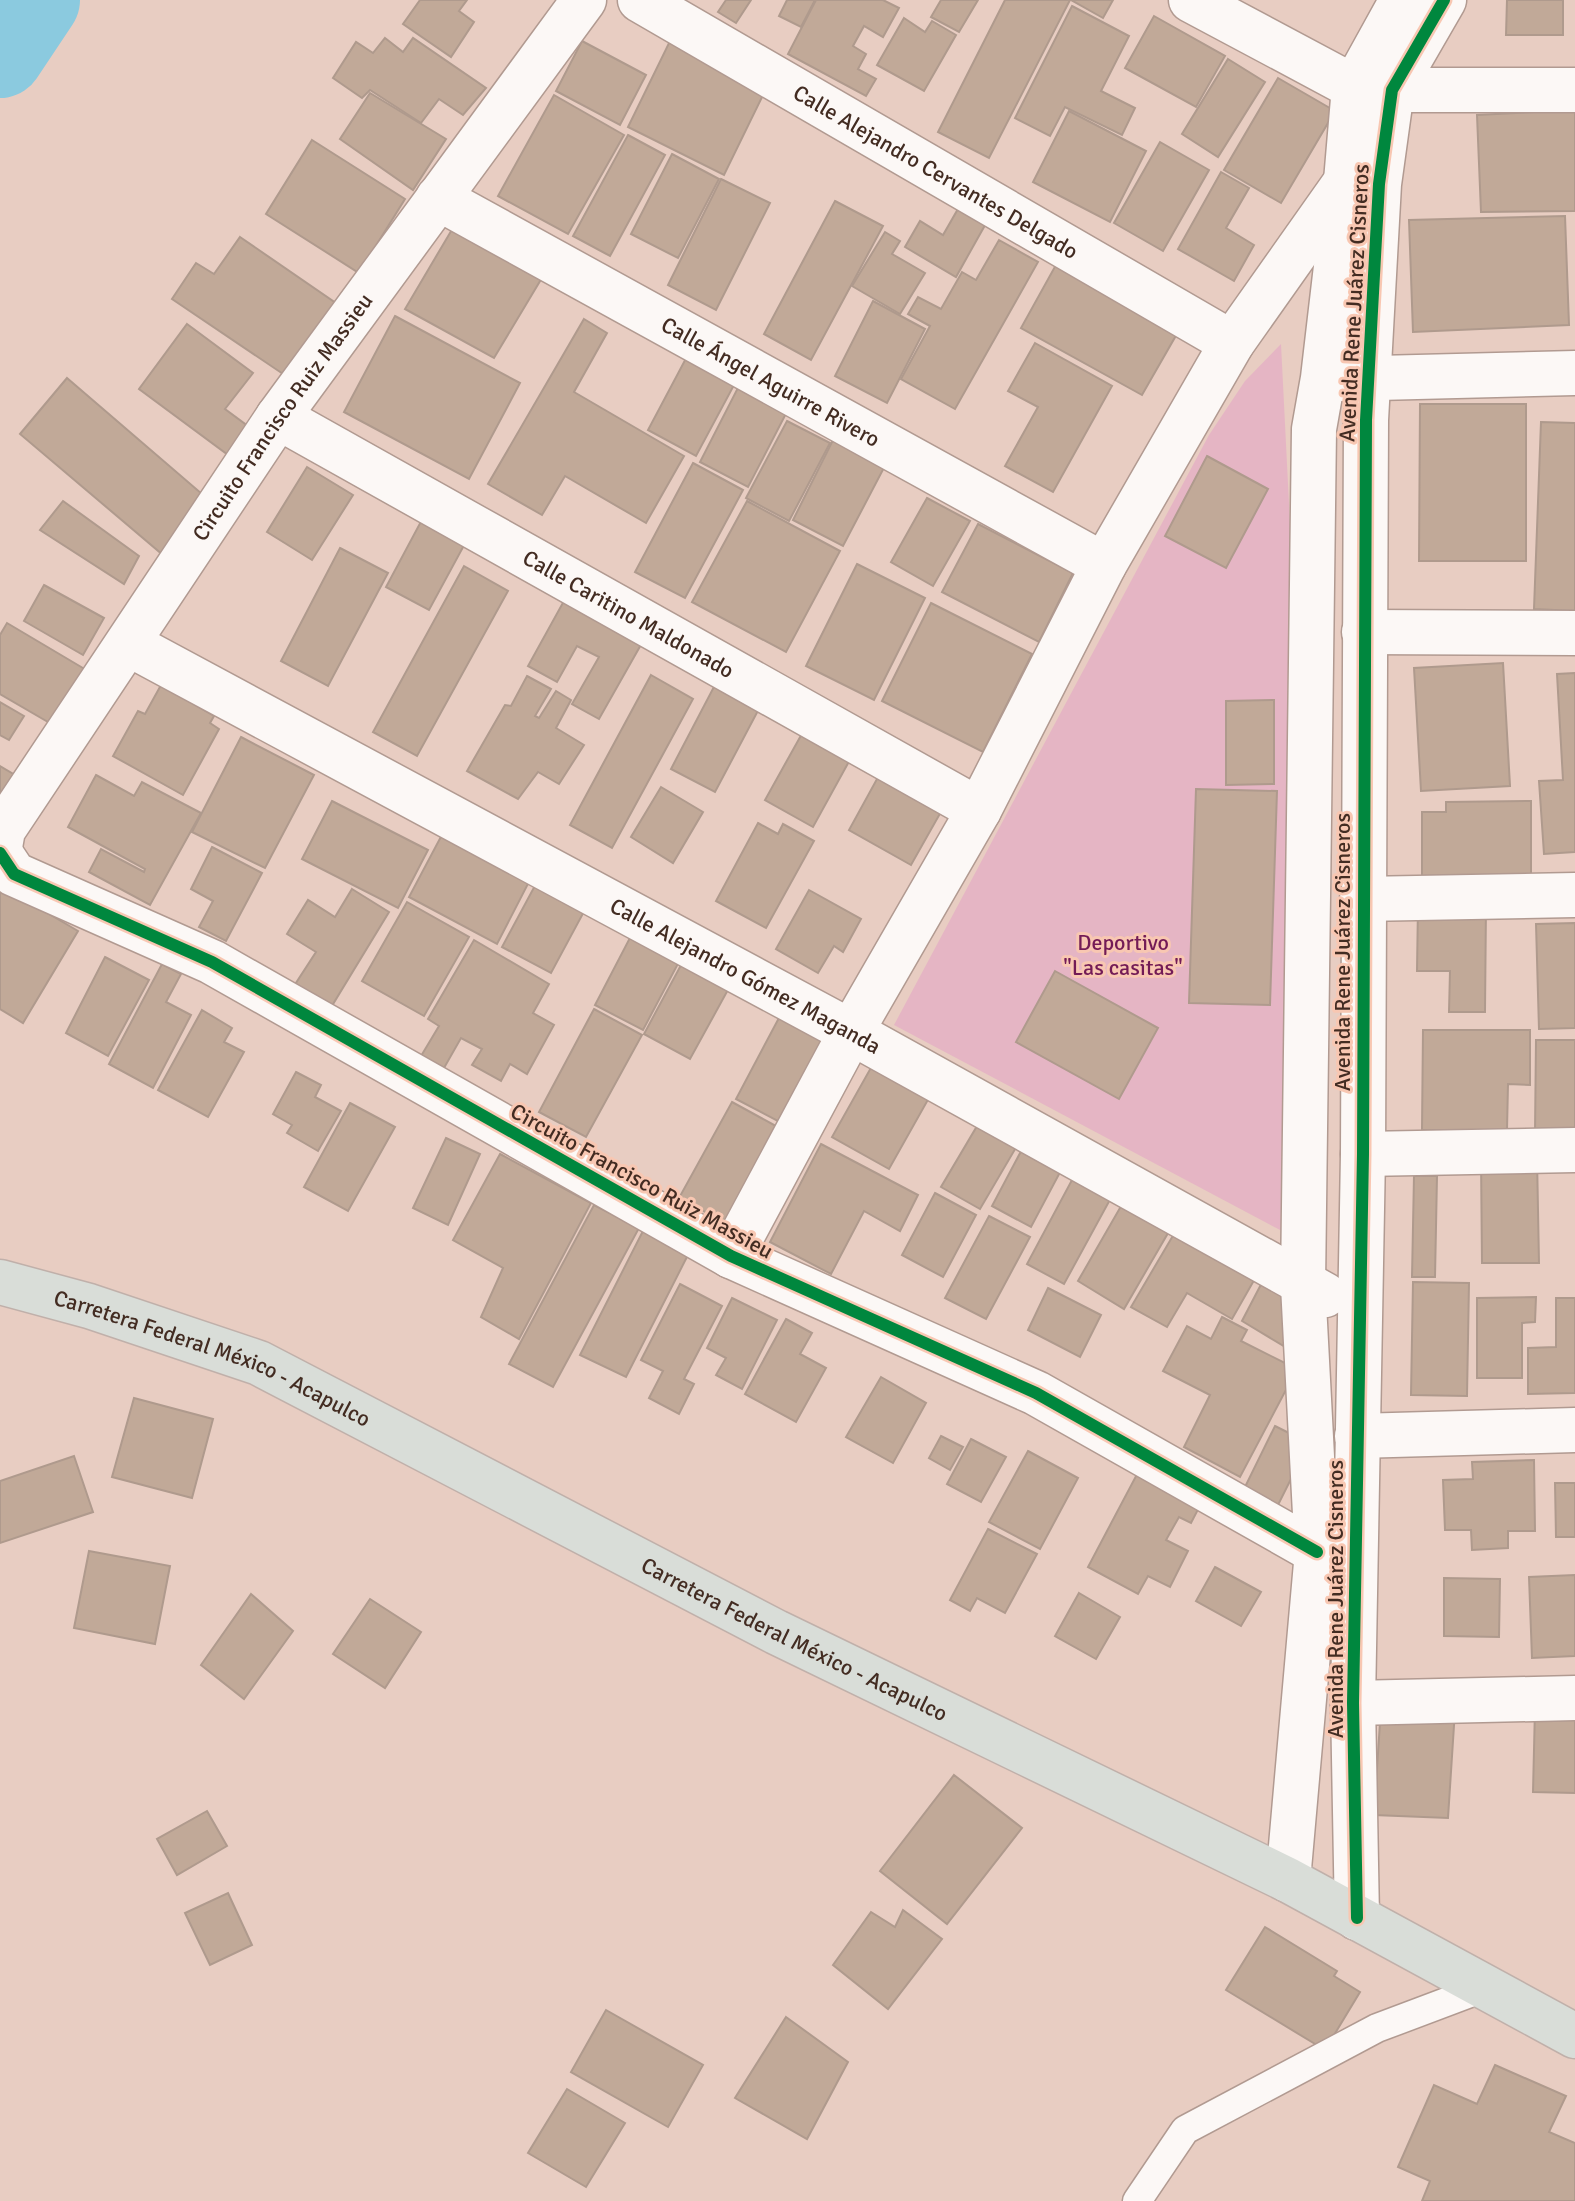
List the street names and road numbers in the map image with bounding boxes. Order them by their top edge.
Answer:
street label: Calle Alejandro Cervantes Delgado [789,78,1083,264]
street label: Avenida Rene Juárez Cisneros [1333,163,1375,443]
street label: Circuito Francisco Ruiz Massieu [186,287,378,546]
street label: Calle Ángel Aguirre Rivero [657,310,885,452]
street label: Calle Caritino Maldonado [518,544,739,684]
street label: Avenida Rene Juárez Cisneros [1329,813,1356,1091]
street label: Calle Alejandro Gómez Maganda [606,892,886,1059]
street label: Circuito Francisco Ruiz Massieu [506,1097,778,1265]
street label: Carretera Federal México - Acapulco [51,1284,375,1432]
street label: Avenida Rene Juárez Cisneros [1322,1460,1349,1738]
street label: Carretera Federal México - Acapulco [637,1551,952,1727]

